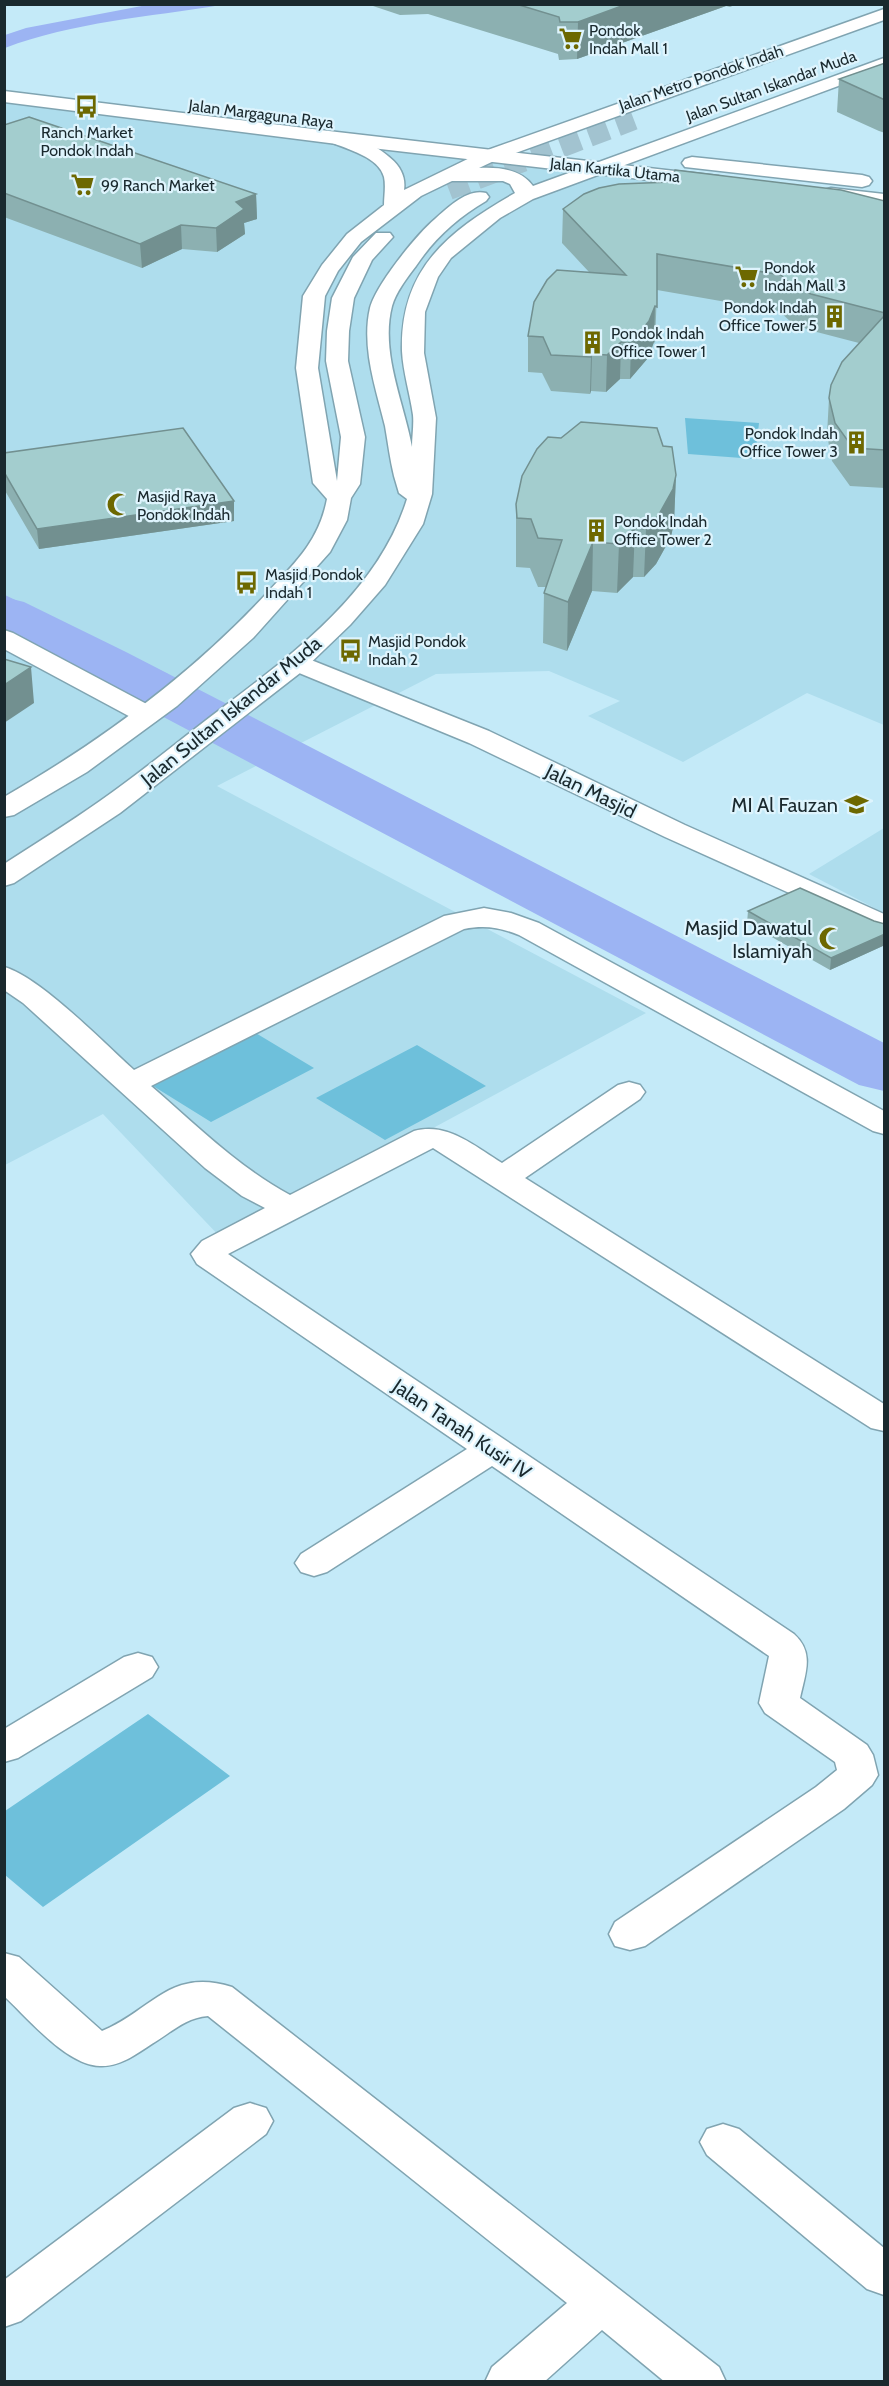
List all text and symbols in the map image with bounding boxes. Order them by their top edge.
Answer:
place label: Pondok Indah Mall 1 [589,21,668,58]
supermarket icon: Pondok Indah Mall 1 [558,26,584,52]
street label: Jalan Metro Pondok Indah [615,41,786,115]
street label: Jalan Sultan Iskandar Muda [682,46,859,126]
bus stop icon: Ranch Market Pondok Indah [74,94,100,120]
street label: Jalan Margaguna Raya [186,96,335,132]
place label: Ranch Market Pondok Indah [40,123,134,160]
street label: Jalan Kartika Utama [548,154,681,186]
supermarket icon: 99 Ranch Market [70,172,96,198]
place label: 99 Ranch Market [101,176,215,195]
place label: Pondok Indah Mall 3 [764,258,846,295]
supermarket icon: Pondok Indah Mall 3 [733,263,759,289]
place label: Pondok Indah Office Tower 5 [719,298,817,335]
building icon: Pondok Indah Office Tower 5 [822,303,848,329]
place label: Pondok Indah Office Tower 1 [611,324,706,361]
building icon: Pondok Indah Office Tower 1 [580,329,606,355]
place label: Pondok Indah Office Tower 3 [740,424,838,461]
building icon: Pondok Indah Office Tower 3 [843,429,869,455]
place label: Masjid Raya Pondok Indah [137,487,230,524]
mosque icon: Masjid Raya Pondok Indah [106,492,132,518]
place label: Pondok Indah Office Tower 2 [614,512,712,549]
building icon: Pondok Indah Office Tower 2 [583,517,609,543]
place label: Masjid Pondok Indah 1 [265,565,364,602]
bus stop icon: Masjid Pondok Indah 1 [234,570,260,596]
street label: Jalan Sultan Iskandar Muda [135,631,326,792]
place label: Masjid Pondok Indah 2 [368,632,467,669]
bus stop icon: Masjid Pondok Indah 2 [337,637,363,663]
street label: Jalan Masjid [541,758,640,823]
school or university icon: MI Al Fauzan [843,792,869,818]
place label: MI Al Fauzan [731,793,838,817]
place label: Masjid Dawatul Islamiyah [684,916,812,963]
mosque icon: Masjid Dawatul Islamiyah [817,926,843,952]
street label: Jalan Tanah Kusir IV [387,1373,536,1485]

